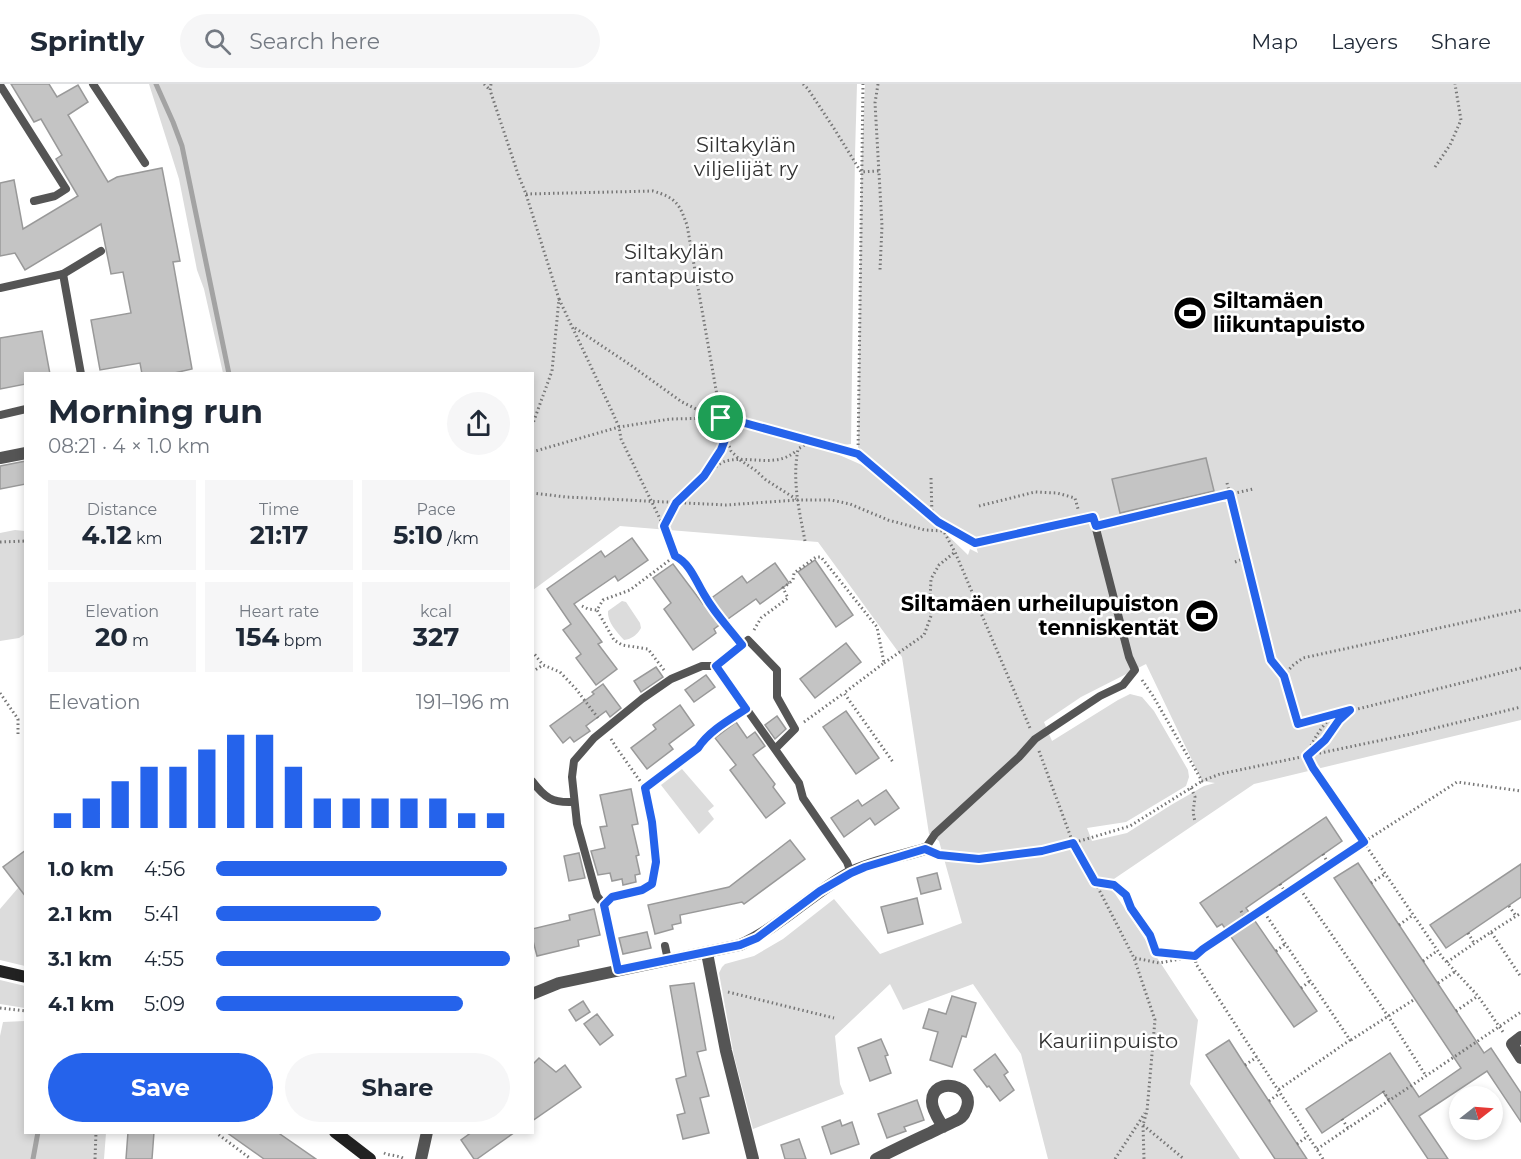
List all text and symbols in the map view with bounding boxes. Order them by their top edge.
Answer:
search box [180,14,600,68]
text: Sprintly [30,24,144,58]
icon: search [201,25,234,58]
text: Search here [249,28,380,55]
text: Map [1251,29,1298,54]
text: Layers [1331,29,1398,54]
text: Share [1431,29,1491,54]
park label: Siltakylän viljelijät ry [694,132,799,181]
park label: Siltakylän rantapuisto [614,239,734,288]
place label: Siltamäen liikuntapuisto [1213,288,1365,337]
sports icon: Siltamäen liikuntapuisto [1172,295,1208,331]
text: Morning run [48,391,263,431]
button: share [447,392,510,455]
pin [695,392,746,443]
icon: arrive [704,401,737,434]
text: 08:21 · 4 × 1.0 km [48,434,210,458]
text: Distance [87,500,157,519]
text: Time [259,500,299,519]
text: Pace [416,500,456,519]
text: 4.12 [82,519,132,551]
text: 21:17 [250,519,308,551]
text: 5:10 [393,519,443,551]
text: km [132,529,162,548]
text: /km [443,529,479,548]
place label: Siltamäen urheilupuiston tenniskentät [901,591,1179,640]
sports icon: Siltamäen urheilupuiston tenniskentät [1184,598,1220,634]
text: Elevation [85,602,159,621]
text: Heart rate [239,602,319,621]
text: kcal [420,602,452,621]
text: 20 [95,621,128,653]
text: 154 [236,621,279,653]
text: 327 [413,621,459,653]
text: m [128,631,149,650]
text: bpm [279,631,322,650]
text: Elevation [48,690,140,714]
text: 191–196 m [416,690,510,714]
text: 1.0 km [48,857,114,881]
text: 4:56 [144,857,185,881]
text: 2.1 km [48,902,112,926]
text: 5:41 [144,902,180,926]
text: 3.1 km [48,947,112,971]
text: 4:55 [144,947,184,971]
text: 4.1 km [48,992,115,1016]
text: 5:09 [144,992,185,1016]
park label: Kauriinpuisto [1038,1028,1178,1053]
button: Save [48,1053,273,1122]
button: Share [285,1053,510,1122]
north arrow [1449,1086,1503,1140]
map controls [1449,1086,1503,1140]

